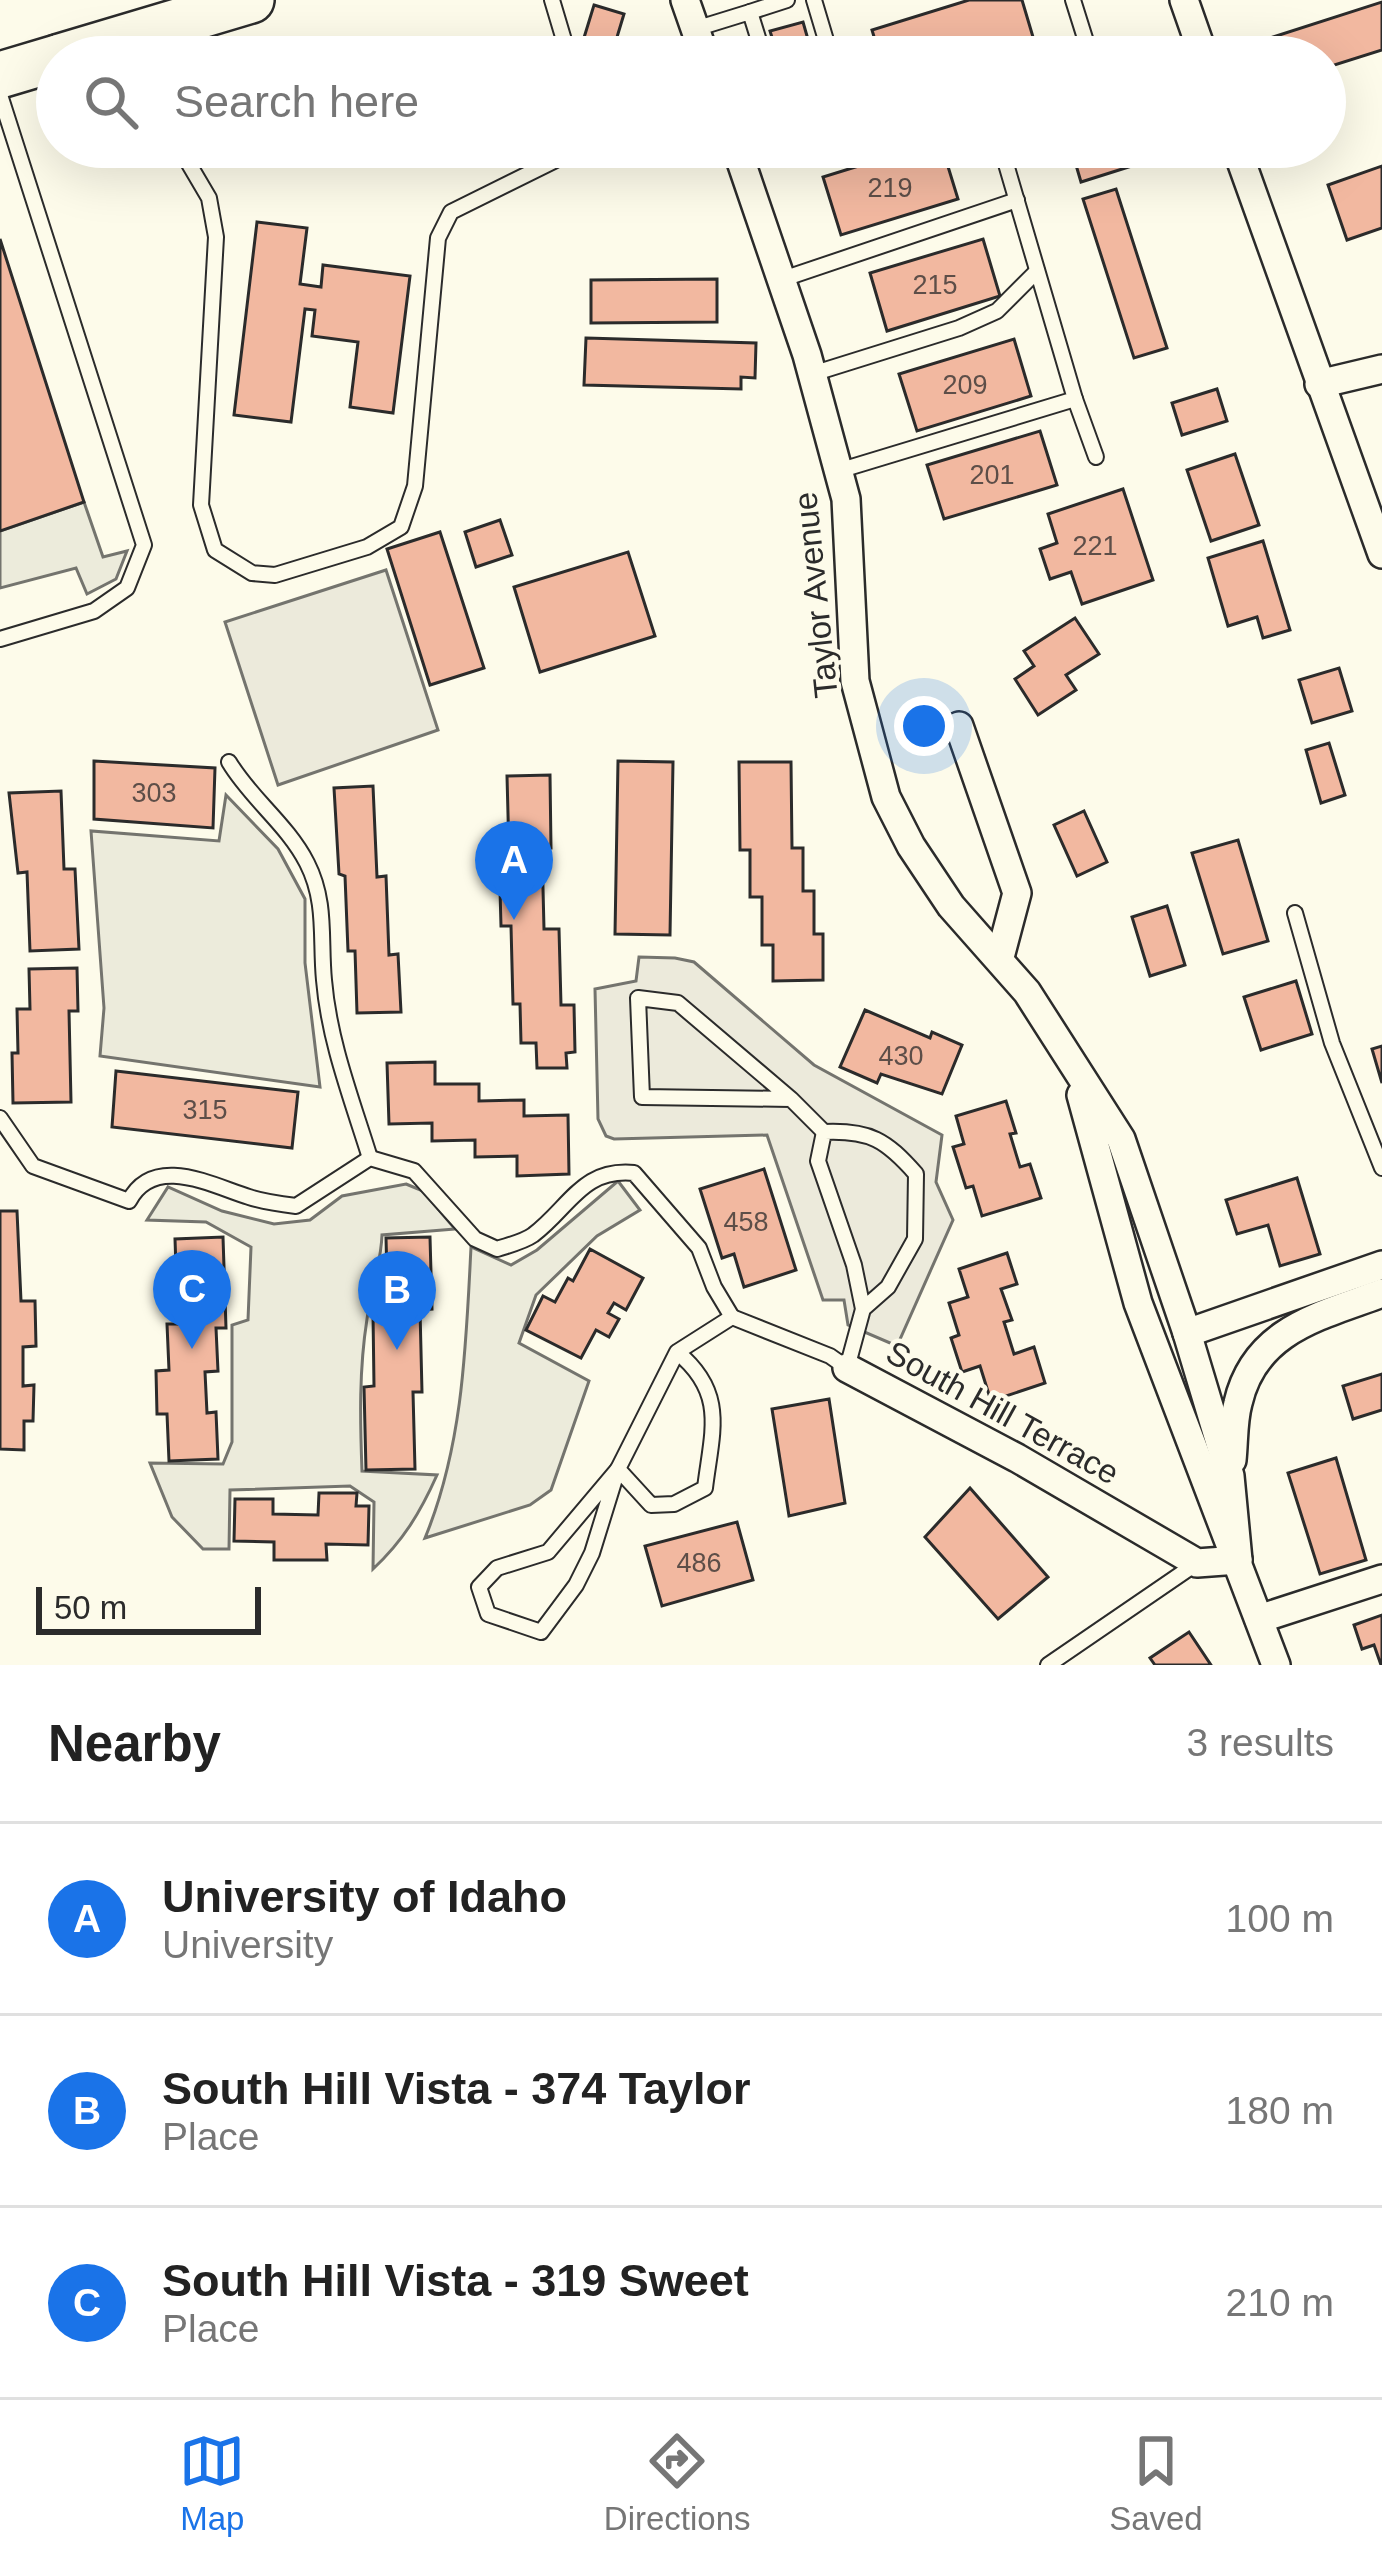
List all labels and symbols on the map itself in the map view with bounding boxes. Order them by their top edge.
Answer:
house number: 219 [867,173,913,203]
house number: 215 [912,270,958,300]
house number: 209 [942,370,988,400]
house number: 201 [969,460,1015,490]
street label: Taylor Avenue [786,490,845,700]
house number: 221 [1072,531,1118,561]
your location [894,696,954,756]
house number: 303 [131,778,177,808]
pin: A [475,821,553,920]
house number: 430 [878,1041,924,1071]
house number: 315 [182,1095,228,1125]
house number: 458 [723,1207,769,1237]
pin: C [153,1250,231,1349]
pin: B [358,1251,436,1350]
street label: South Hill Terrace [880,1333,1125,1492]
house number: 486 [676,1548,722,1578]
scale bar [36,1581,261,1634]

